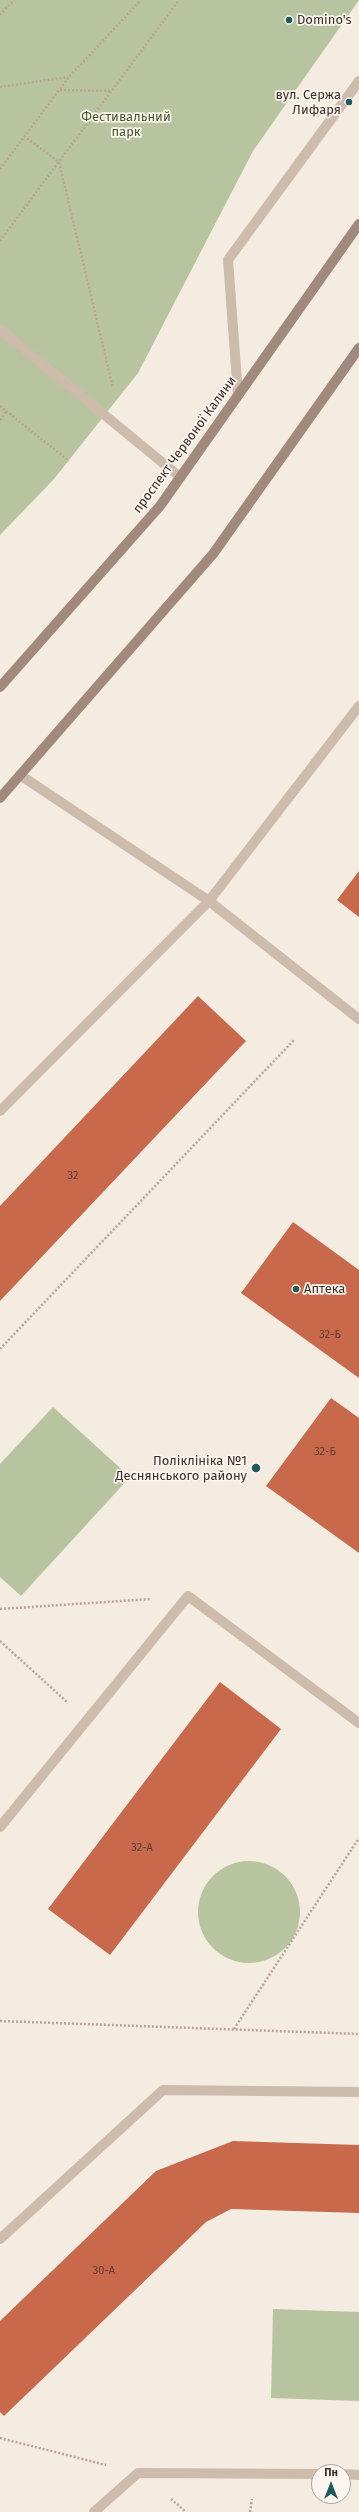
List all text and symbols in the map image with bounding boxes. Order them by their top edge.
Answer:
place label: Domino's [297,12,352,28]
marker: Domino's [284,15,294,25]
place label: вул. Сержа Лифаря [276,87,341,118]
marker: вул. Сержа Лифаря [344,97,354,107]
park label: Фестивальний парк [81,109,171,140]
street label: проспект Червоної Калини [130,373,240,517]
house number: 32 [68,1169,78,1183]
place label: Аптека [304,1281,345,1297]
marker: Аптека [291,1284,301,1294]
house number: 32-Б [319,1328,341,1342]
house number: 32-Б [314,1445,336,1459]
place label: Поліклініка №1 Деснянського району [116,1453,247,1484]
marker: Поліклініка №1 Деснянського району [250,1462,262,1474]
house number: 32-А [131,1841,153,1855]
house number: 30-А [93,2264,115,2278]
north arrow [311,2464,351,2504]
text: Пн [324,2466,338,2479]

